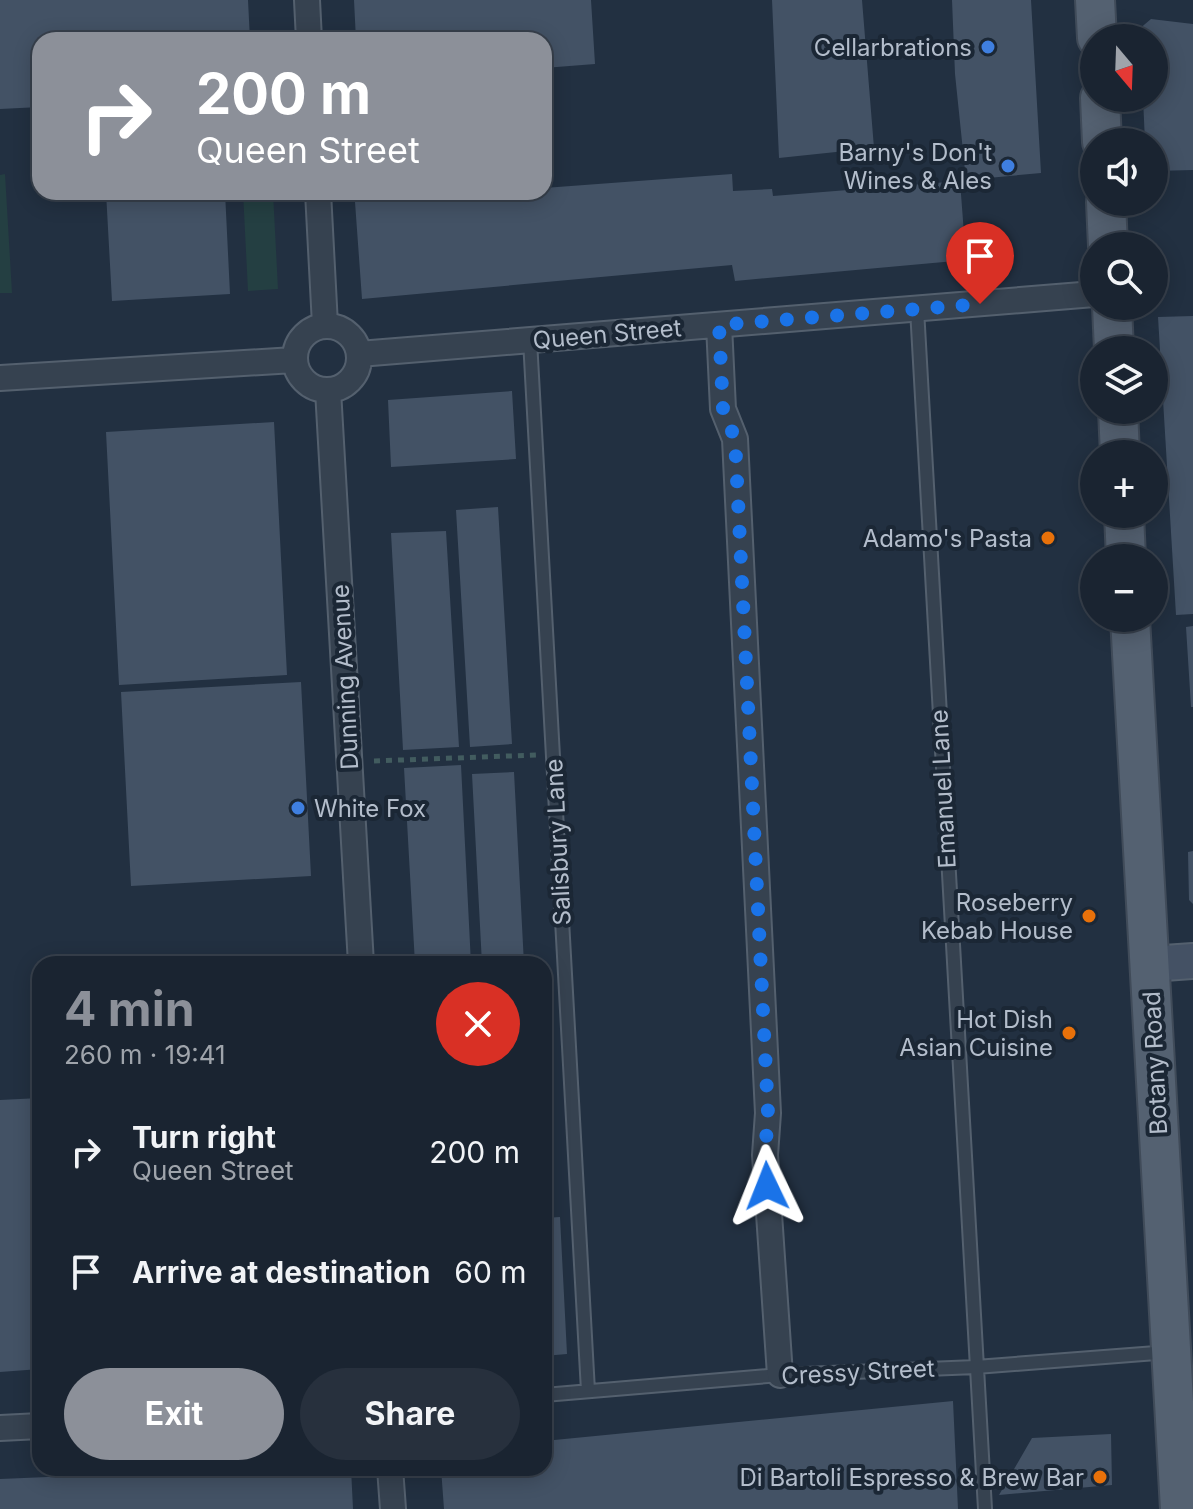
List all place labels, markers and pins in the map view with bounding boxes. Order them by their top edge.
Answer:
place label: Cellarbrations [814,33,972,62]
marker: Cellarbrations [979,38,997,56]
place label: Barny's Don't Wines & Ales [839,138,992,195]
marker: Barny's Don't Wines & Ales [999,157,1017,175]
pin [946,222,1014,304]
place label: Adamo's Pasta [863,524,1032,553]
marker: Adamo's Pasta [1039,529,1057,547]
place label: White Fox [314,794,426,823]
marker: White Fox [289,799,307,817]
place label: Roseberry Kebab House [921,888,1073,945]
marker: Roseberry Kebab House [1080,907,1098,925]
place label: Hot Dish Asian Cuisine [899,1005,1053,1062]
marker: Hot Dish Asian Cuisine [1060,1024,1078,1042]
place label: Di Bartoli Espresso & Brew Bar [740,1463,1084,1492]
marker: Di Bartoli Espresso & Brew Bar [1091,1468,1109,1486]

